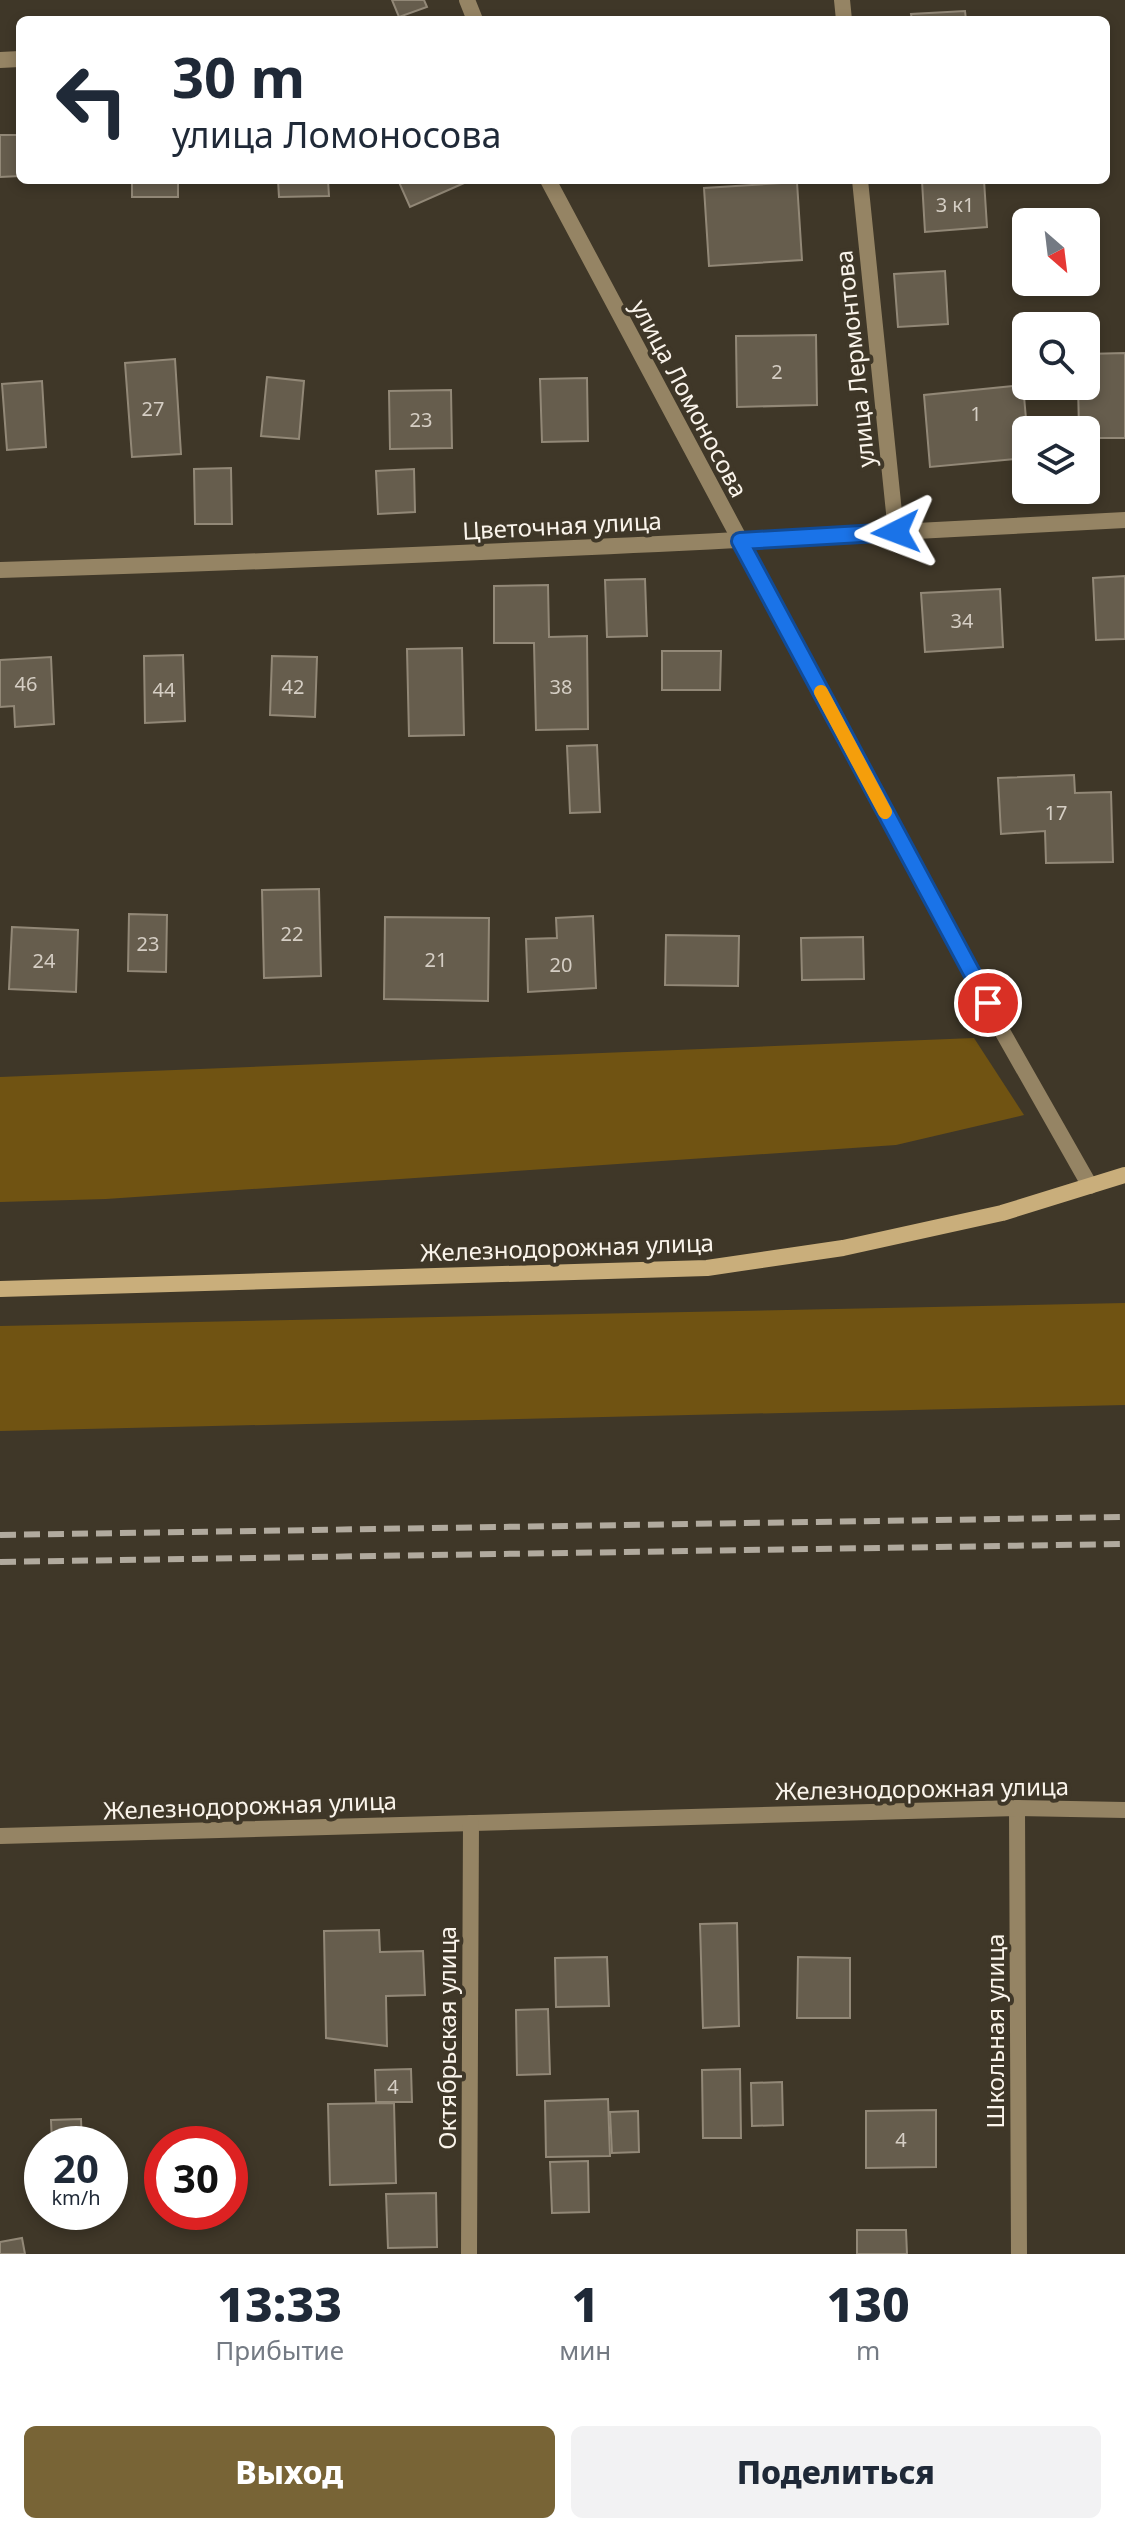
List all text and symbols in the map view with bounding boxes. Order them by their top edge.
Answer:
text: 30 m [172,38,305,114]
icon: left [40,48,144,152]
text: улица Ломоносова [172,110,502,159]
house number: 3 к1 [936,191,974,218]
north arrow [1012,208,1100,296]
map controls [1012,208,1100,504]
street label: улица Лермонтова [826,249,882,469]
street label: улица Ломоносова [624,293,756,503]
button: search [1012,312,1100,400]
house number: 2 [771,358,783,385]
house number: 27 [142,395,164,422]
house number: 1 [970,400,982,427]
house number: 23 [410,406,432,433]
button: layers [1012,416,1100,504]
position arrow [854,490,938,574]
street label: Цветочная улица [461,503,663,547]
house number: 34 [951,607,974,634]
house number: 46 [15,670,37,697]
house number: 42 [282,673,304,700]
house number: 38 [550,673,572,700]
house number: 44 [153,676,176,703]
house number: 17 [1045,799,1067,826]
house number: 22 [281,920,303,947]
house number: 23 [137,930,159,957]
house number: 21 [425,946,447,973]
house number: 24 [33,947,56,974]
house number: 20 [550,951,572,978]
pin [954,969,1022,1037]
icon: arrive [966,981,1010,1025]
street label: Железнодорожная улица [420,1225,714,1269]
street label: Железнодорожная улица [775,1769,1069,1807]
street label: Железнодорожная улица [103,1783,397,1827]
street label: Октябрьская улица [430,1926,463,2150]
street label: Школьная улица [978,1934,1011,2128]
house number: 4 [387,2073,399,2100]
speed limit sign: 30 [144,2126,248,2230]
house number: 4 [895,2126,907,2153]
text: 20 [53,2140,99,2195]
text: km/h [51,2184,101,2211]
text: 13:33 [217,2271,342,2336]
text: 1 [571,2271,599,2336]
text: 130 [827,2271,910,2336]
text: Прибытие [215,2332,344,2368]
text: мин [559,2332,611,2368]
text: m [856,2332,880,2368]
button: Выход [24,2426,555,2518]
button: Поделиться [571,2426,1101,2518]

